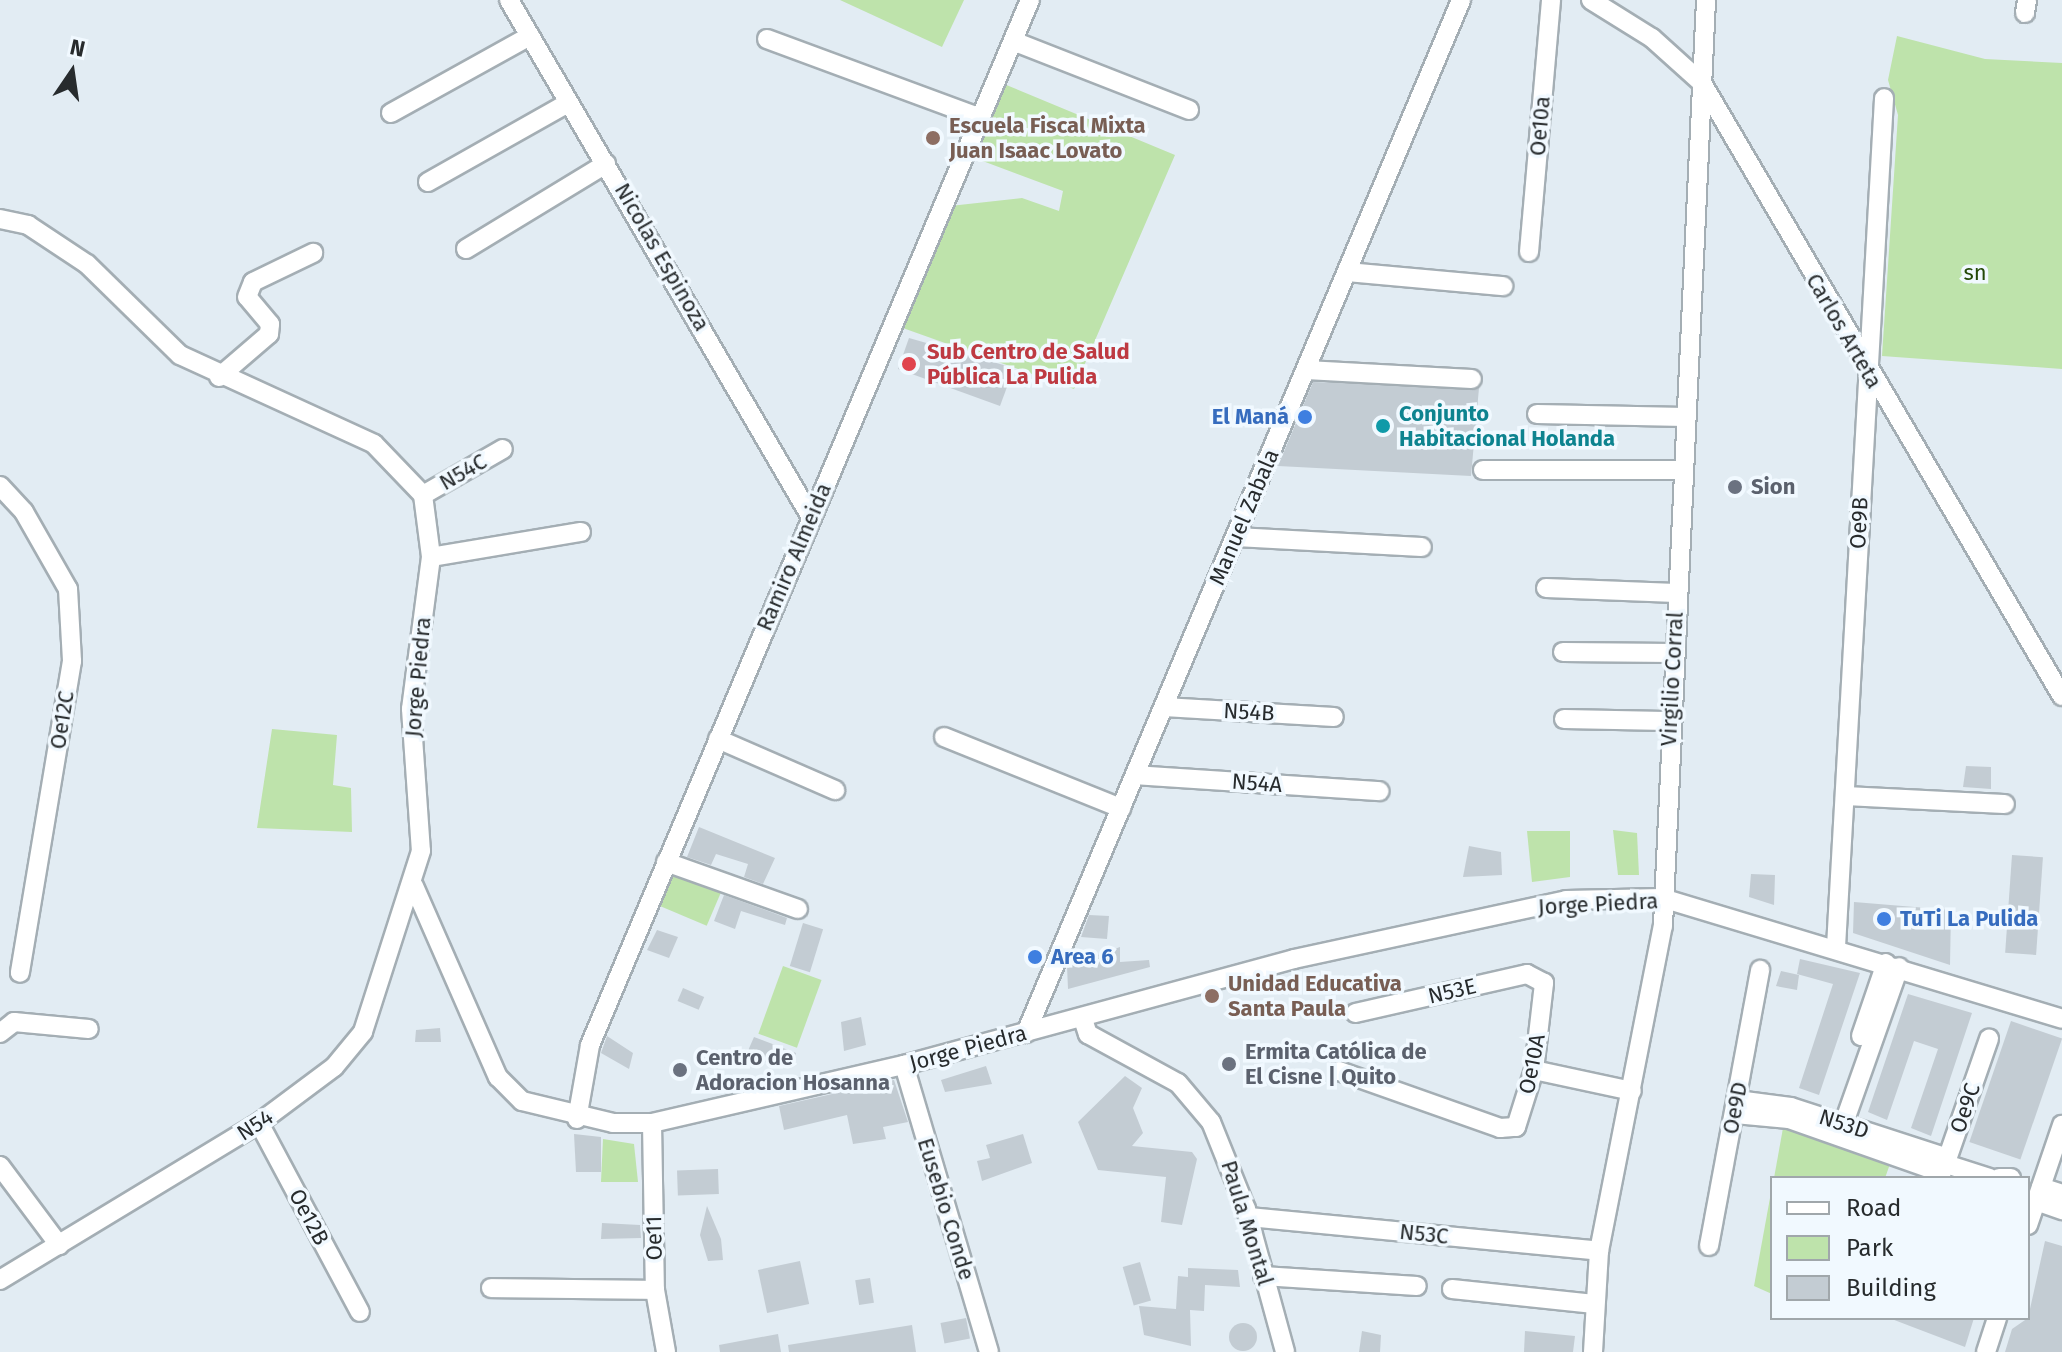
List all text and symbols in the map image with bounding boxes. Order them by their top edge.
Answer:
north arrow [32,32,112,112]
text: N [67,33,88,63]
street label: Oe10a [1524,95,1556,157]
place label: Escuela Fiscal Mixta Juan Isaac Lovato [949,112,1146,164]
marker: Escuela Fiscal Mixta Juan Isaac Lovato [924,129,942,147]
street label: Nicolas Espinoza [609,178,715,336]
park label: sn [1963,260,1987,286]
street label: Carlos Arteta [1800,269,1888,393]
place label: Sub Centro de Salud Pública La Pulida [927,338,1130,390]
marker: Sub Centro de Salud Pública La Pulida [898,353,920,375]
place label: Conjunto Habitacional Holanda [1399,400,1615,452]
place label: El Maná [1212,404,1289,430]
marker: El Maná [1296,408,1314,426]
marker: Conjunto Habitacional Holanda [1374,417,1392,435]
street label: Manuel Zabala [1204,445,1284,589]
street label: N54C [435,448,491,496]
place label: Sion [1751,474,1795,500]
marker: Sion [1726,478,1744,496]
street label: Ramiro Almeida [751,479,837,635]
street label: Oe9B [1844,496,1874,550]
street label: Virgilio Corral [1655,611,1689,747]
street label: Jorge Piedra [400,616,436,738]
street label: Oe12C [44,689,80,751]
street label: N54B [1223,697,1275,727]
street label: N54A [1231,768,1283,798]
street label: Jorge Piedra [1537,888,1659,920]
place label: TuTi La Pulida [1900,906,2038,932]
marker: TuTi La Pulida [1875,910,1893,928]
place label: Area 6 [1051,944,1114,970]
marker: Area 6 [1026,948,1044,966]
place label: Unidad Educativa Santa Paula [1228,970,1402,1022]
street label: N53E [1425,973,1479,1009]
marker: Unidad Educativa Santa Paula [1203,987,1221,1005]
street label: Jorge Piedra [906,1020,1030,1076]
street label: Oe10A [1513,1032,1551,1096]
place label: Ermita Católica de El Cisne | Quito [1245,1038,1427,1090]
place label: Centro de Adoracion Hosanna [696,1044,890,1096]
marker: Ermita Católica de El Cisne | Quito [1220,1055,1238,1073]
marker: Centro de Adoracion Hosanna [671,1061,689,1079]
street label: Oe9D [1717,1080,1753,1136]
street label: Oe9C [1944,1080,1986,1136]
street label: N54 [232,1104,278,1146]
street label: N53D [1816,1104,1872,1144]
street label: Eusebio Conde [912,1135,980,1283]
street label: Paula Montal [1215,1157,1279,1289]
legend [1770,1176,2030,1320]
street label: Oe12B [283,1184,335,1250]
text: Road [1846,1194,1901,1222]
street label: Oe11 [640,1215,668,1261]
street label: N53C [1398,1218,1450,1250]
text: Park [1846,1234,1893,1262]
text: Building [1846,1274,1936,1302]

